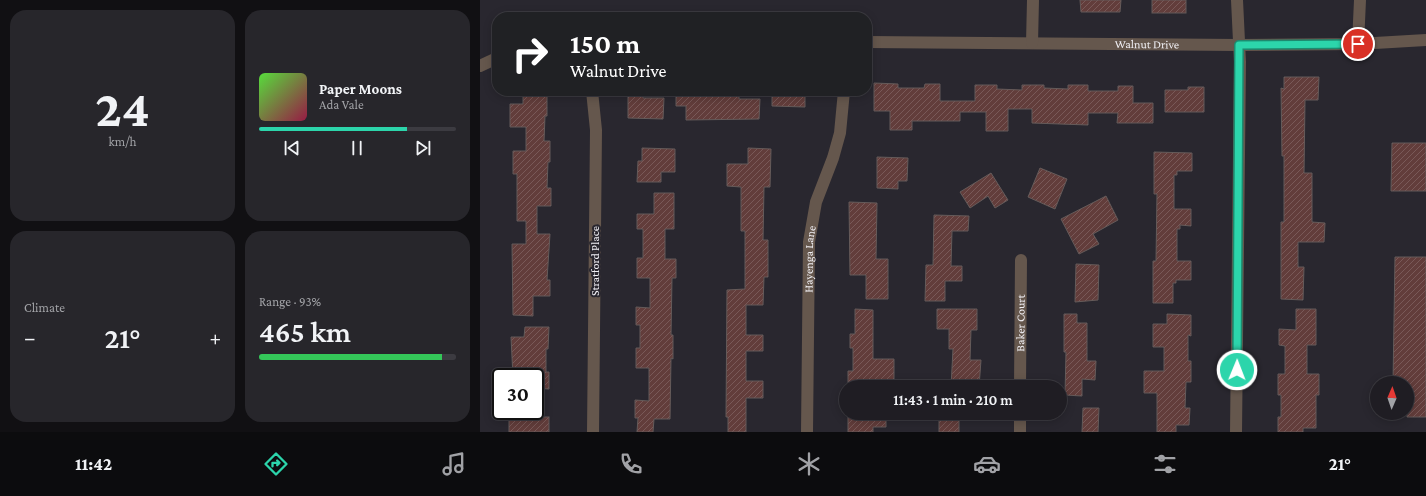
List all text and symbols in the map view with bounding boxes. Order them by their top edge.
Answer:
pin [1341,27,1375,61]
icon: right [504,28,556,80]
text: 150 m [570,28,640,59]
icon: arrive [1347,33,1369,55]
street label: Walnut Drive [1115,37,1179,52]
text: Walnut Drive [570,61,666,81]
text: 24 [95,79,150,137]
text: Paper Moons [319,81,402,97]
text: Ada Vale [319,97,364,112]
text: km/h [108,134,137,149]
icon: previous [281,137,303,159]
icon: pause [346,137,368,159]
icon: next [412,137,434,159]
street label: Hayenga Lane [801,224,819,293]
street label: Stratford Place [588,226,602,296]
street label: Baker Court [1013,293,1028,352]
text: Range · 93% [259,294,321,309]
text: Climate [24,300,65,315]
text: 465 km [259,315,351,348]
text: 21° [104,321,141,354]
text: − [24,325,36,350]
text: + [209,325,221,350]
position arrow [1216,349,1258,391]
speed limit sign: 30 [492,368,544,420]
north arrow [1370,376,1414,420]
map controls [1370,376,1414,420]
text: 11:43 · 1 min · 210 m [893,392,1013,408]
icon: directions [262,450,290,478]
icon: music [440,450,468,478]
icon: phone [617,450,645,478]
icon: climate [795,450,823,478]
icon: car [973,450,1001,478]
icon: filters [1151,450,1179,478]
text: 11:42 [75,454,112,474]
text: 21° [1329,454,1351,474]

